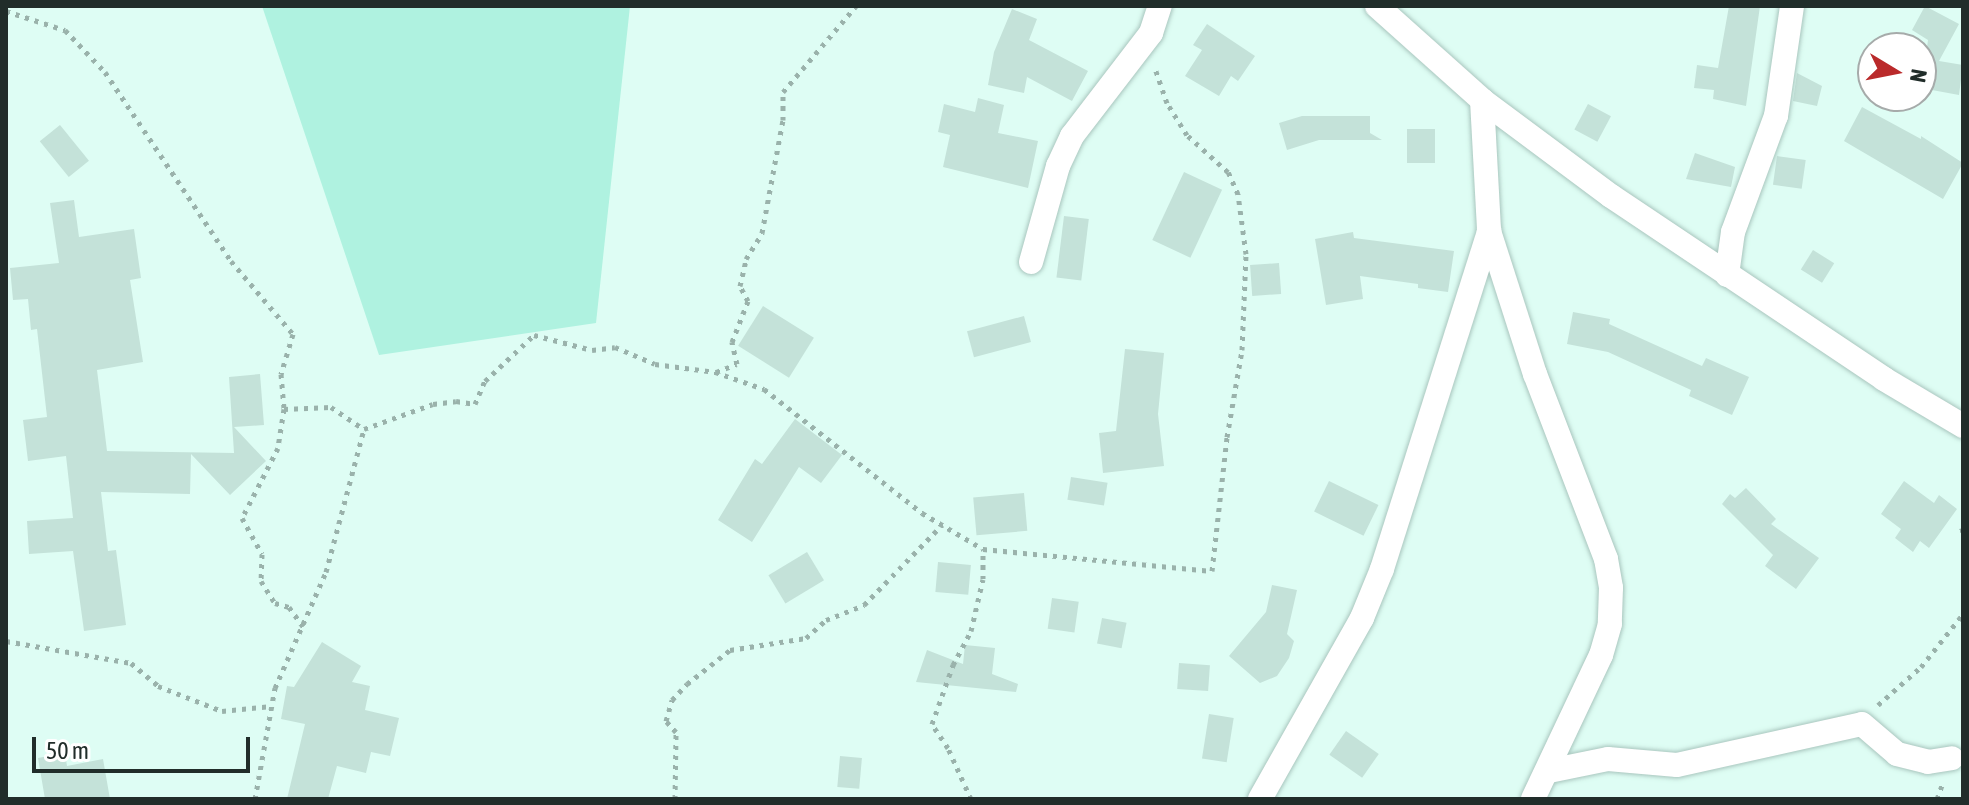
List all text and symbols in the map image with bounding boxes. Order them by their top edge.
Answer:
north arrow [1857,32,1937,112]
text: N [1905,67,1933,84]
scale bar [36,721,254,771]
text: 50 m [46,737,89,764]

